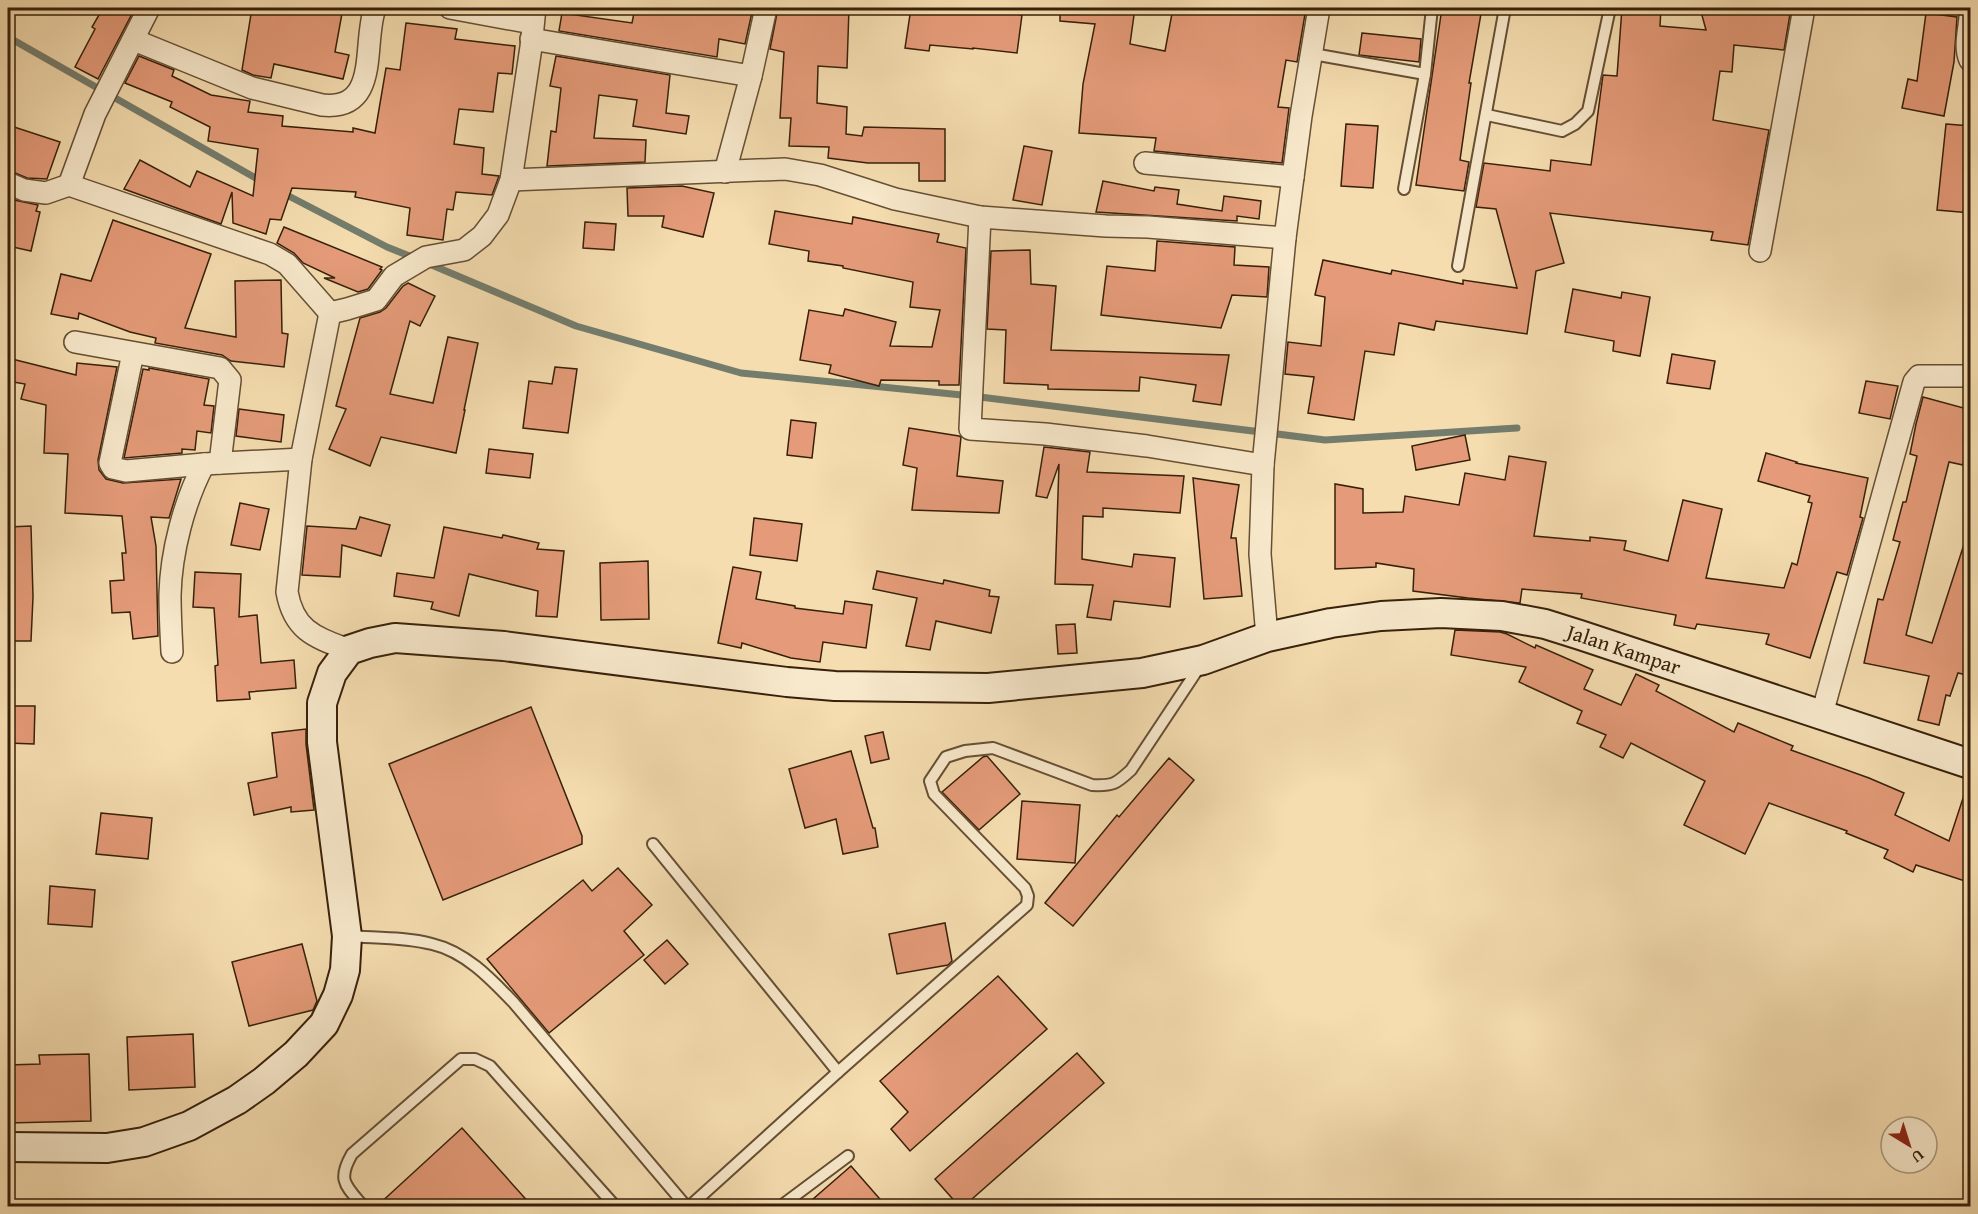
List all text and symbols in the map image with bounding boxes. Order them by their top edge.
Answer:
street label: Jalan Kampar [1560,615,1685,682]
north arrow [1879,1115,1939,1175]
text: U [1906,1144,1930,1170]

